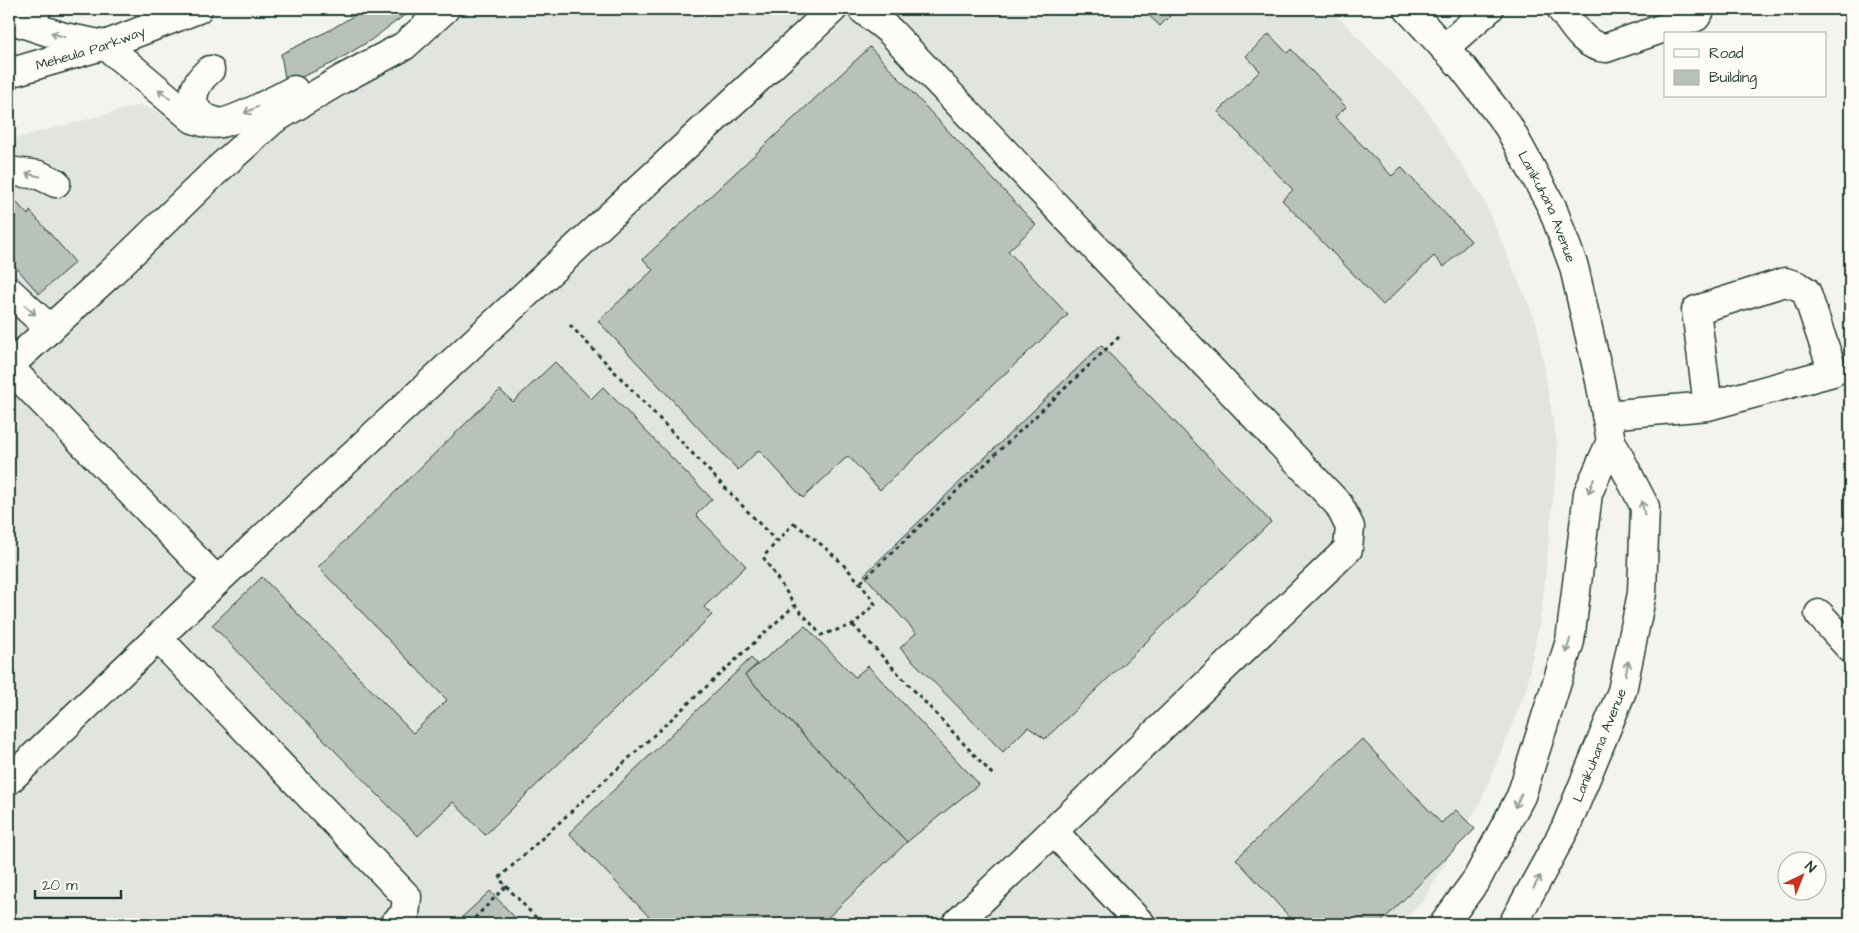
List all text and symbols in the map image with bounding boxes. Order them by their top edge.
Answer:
street label: Meheula Parkway [33,21,149,76]
one-way arrow [50,29,66,39]
legend [1664,32,1826,98]
text: Road [1709,43,1744,64]
text: Building [1709,67,1757,89]
one-way arrow [158,89,171,100]
one-way arrow [244,106,259,116]
street label: Lanikuhana Avenue [1512,148,1581,266]
one-way arrow [25,170,41,179]
one-way arrow [23,304,36,316]
one-way arrow [1586,478,1595,493]
one-way arrow [1638,500,1647,516]
one-way arrow [1562,638,1572,654]
one-way arrow [1623,661,1632,677]
street label: Lanikuhana Avenue [1568,685,1632,805]
one-way arrow [1513,793,1522,808]
north arrow [1776,850,1826,900]
text: N [1800,857,1820,878]
scale bar [35,868,121,900]
one-way arrow [1532,874,1542,889]
text: 20 m [42,875,78,896]

